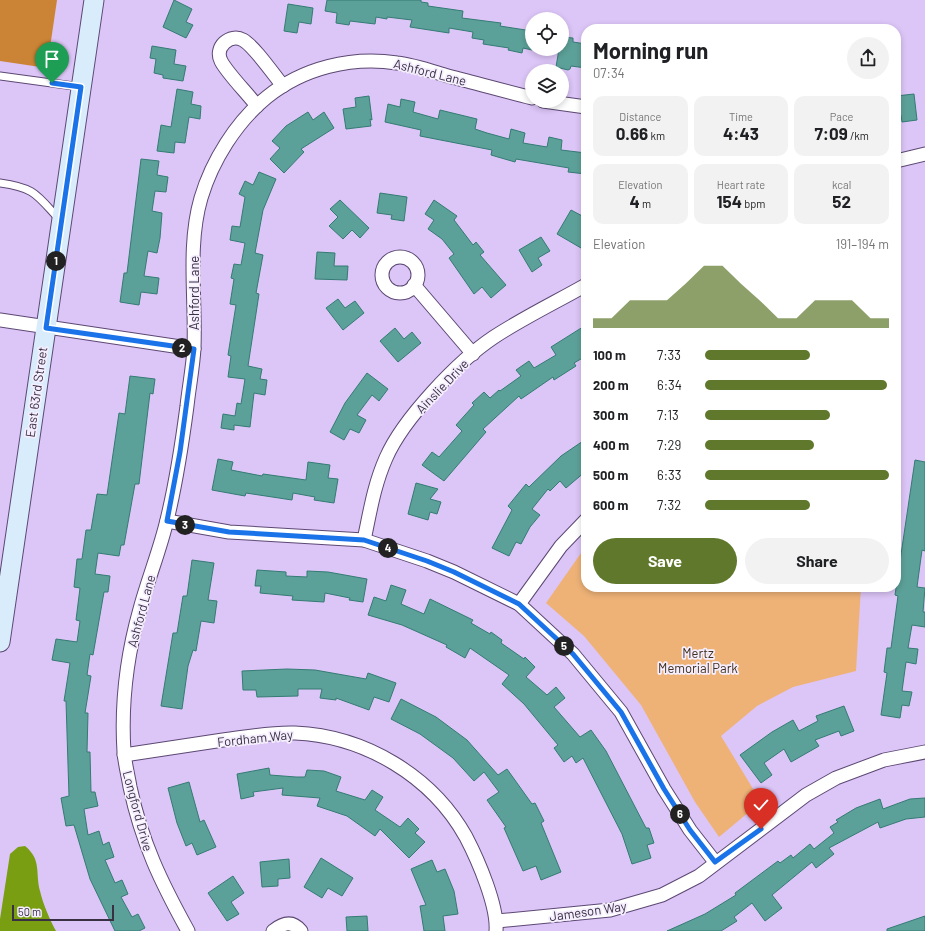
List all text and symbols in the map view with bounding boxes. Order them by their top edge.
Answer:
map controls [525,12,569,108]
button: locate [525,12,569,56]
text: Morning run [593,37,708,63]
button: share [847,37,889,79]
pin [35,42,69,83]
icon: arrive [41,48,63,70]
street label: Ashford Lane [392,55,468,89]
button: layers [525,64,569,108]
text: 07:34 [593,65,625,81]
text: Distance [619,110,661,123]
text: Time [729,110,753,123]
text: Pace [830,110,853,123]
text: 0.66 [616,123,648,143]
text: 4:43 [723,123,759,143]
text: 7:09 [814,123,848,143]
text: km [648,129,665,142]
text: /km [848,129,869,142]
text: Elevation [618,178,662,191]
text: Heart rate [717,178,765,191]
text: kcal [832,178,851,191]
text: 4 [630,191,640,211]
text: 154 [717,191,742,211]
text: 52 [832,191,851,211]
text: m [640,197,651,210]
text: bpm [742,197,765,210]
text: Elevation [593,236,645,252]
text: 191–194 m [836,236,889,252]
pin: 1 [46,251,66,271]
text: 1 [54,254,58,267]
street label: Ashford Lane [186,256,202,330]
pin: 2 [172,338,192,358]
text: 2 [179,341,185,354]
street label: East 63rd Street [22,346,50,438]
text: 100 m [593,347,626,363]
text: 7:33 [657,347,681,363]
street label: Ainslie Drive [412,355,472,416]
text: 200 m [593,377,629,393]
text: 6:34 [657,377,682,393]
text: 300 m [593,407,628,423]
text: 7:13 [657,407,679,423]
text: 400 m [593,437,629,453]
text: 7:29 [657,437,681,453]
text: 500 m [593,467,628,483]
text: 6:33 [657,467,682,483]
text: 600 m [593,497,628,513]
text: 7:32 [657,497,681,513]
pin: 3 [175,515,195,535]
text: 3 [182,518,188,531]
pin: 4 [378,538,398,558]
button: Save [593,538,737,584]
button: Share [745,538,889,584]
text: 4 [385,541,391,554]
street label: Ashford Lane [124,573,158,649]
pin: 5 [554,636,574,656]
text: 5 [561,639,567,652]
park label: Mertz Memorial Park [658,645,738,676]
street label: Fordham Way [216,726,294,750]
street label: Longford Drive [120,769,156,853]
pin [744,788,778,829]
icon: check [750,794,772,816]
pin: 6 [670,804,690,824]
text: 6 [677,807,683,820]
street label: Jameson Way [548,898,628,924]
scale bar [12,903,114,922]
text: 50 m [18,905,41,918]

